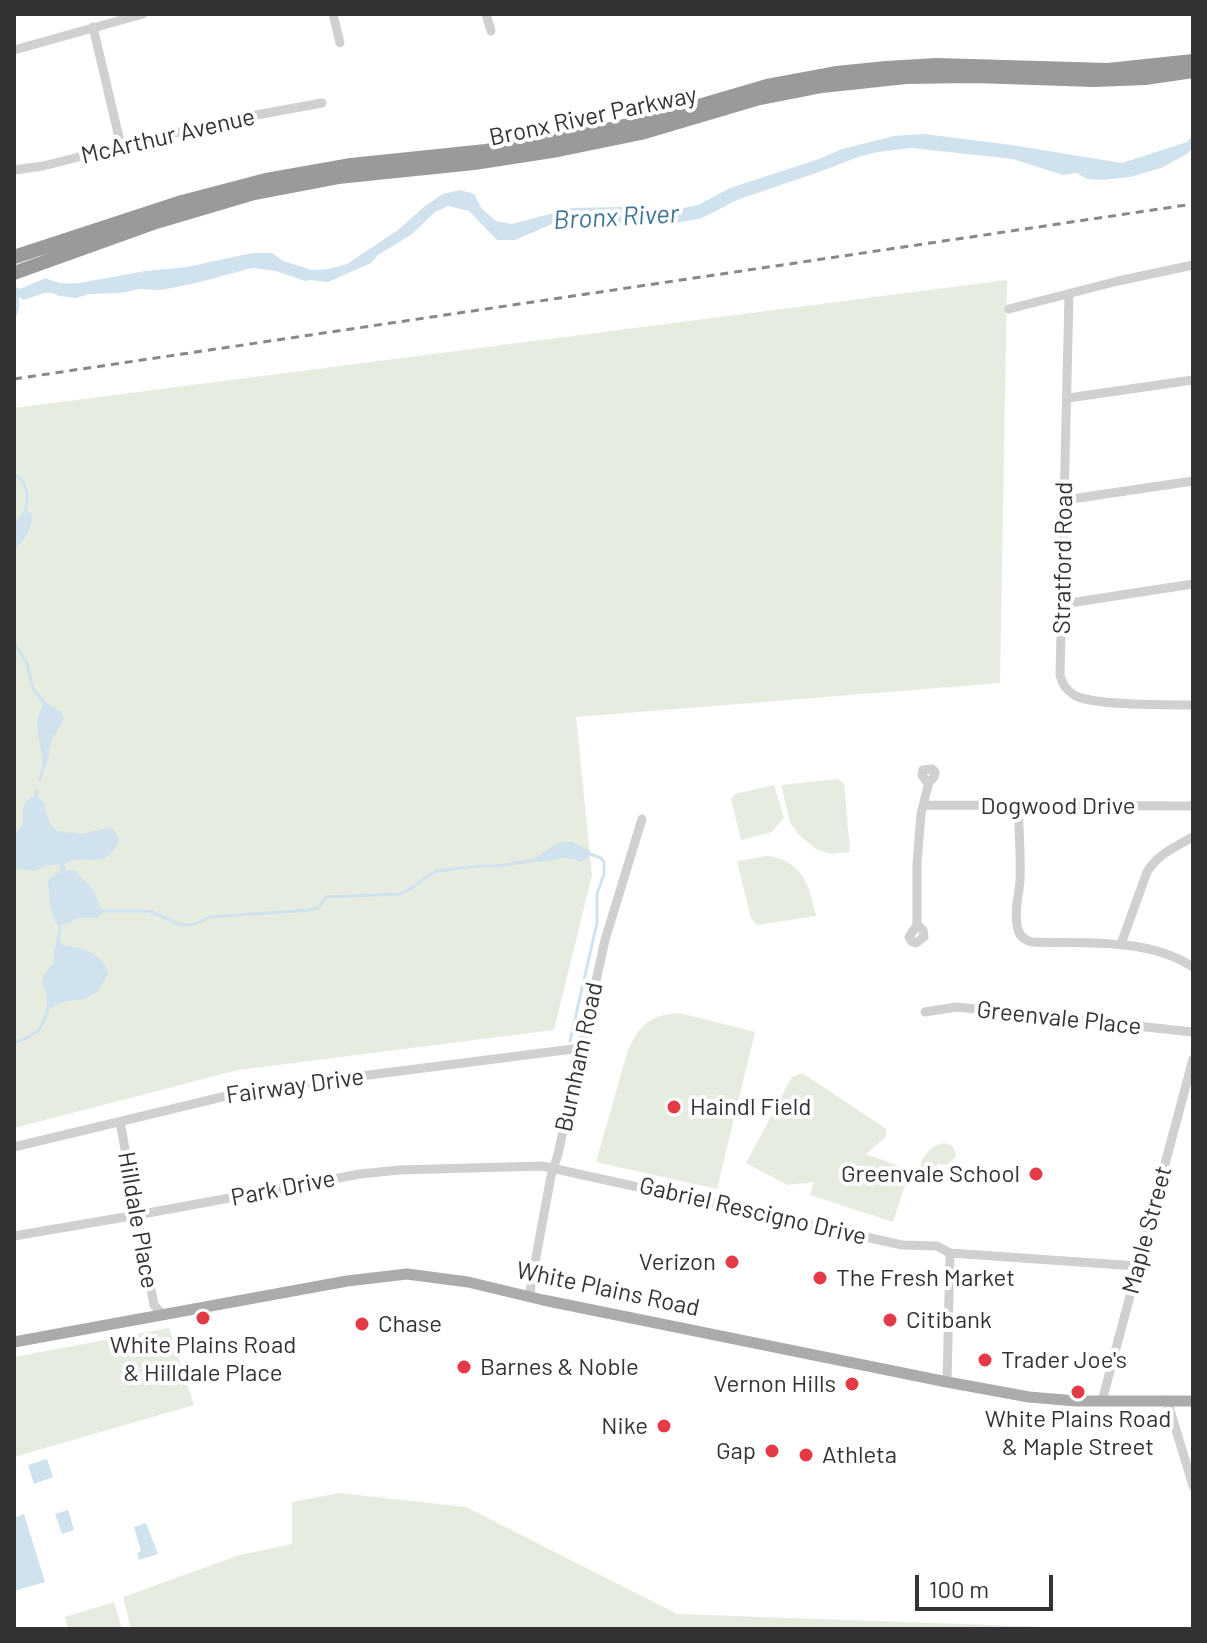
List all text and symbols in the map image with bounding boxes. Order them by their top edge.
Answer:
street label: Bronx River Parkway [487,80,699,152]
street label: McArthur Avenue [78,102,258,170]
water label: Bronx River [553,198,679,236]
street label: Stratford Road [1047,482,1079,634]
street label: Dogwood Drive [980,792,1136,820]
street label: Burnham Road [549,980,609,1134]
street label: Greenvale Place [975,995,1143,1041]
street label: Fairway Drive [224,1062,366,1110]
place label: Haindl Field [690,1093,811,1121]
marker: Haindl Field [665,1098,683,1116]
street label: Hilldale Place [112,1149,164,1291]
place label: Greenvale School [841,1160,1020,1188]
street label: Maple Street [1116,1163,1178,1297]
street label: Park Drive [229,1164,337,1212]
marker: Greenvale School [1027,1165,1045,1183]
street label: Gabriel Rescigno Drive [637,1171,869,1251]
place label: Verizon [639,1248,716,1276]
marker: Verizon [723,1253,741,1271]
street label: White Plains Road [514,1256,702,1322]
place label: The Fresh Market [836,1264,1015,1292]
marker: The Fresh Market [811,1269,829,1287]
place label: Citibank [906,1306,992,1334]
marker: White Plains Road & Hilldale Place [194,1309,212,1327]
place label: Chase [378,1310,442,1338]
marker: Citibank [881,1311,899,1329]
marker: Chase [353,1315,371,1333]
place label: White Plains Road & Hilldale Place [110,1331,296,1387]
place label: Trader Joe's [1001,1346,1127,1374]
marker: Trader Joe's [976,1351,994,1369]
place label: Barnes & Noble [480,1353,639,1381]
marker: Barnes & Noble [455,1358,473,1376]
place label: Vernon Hills [714,1370,836,1398]
marker: Vernon Hills [843,1375,861,1393]
marker: White Plains Road & Maple Street [1069,1383,1087,1401]
place label: White Plains Road & Maple Street [985,1405,1171,1461]
place label: Nike [601,1412,648,1440]
marker: Nike [655,1417,673,1435]
place label: Gap [716,1437,756,1465]
place label: Athleta [822,1441,897,1469]
marker: Gap [763,1442,781,1460]
marker: Athleta [797,1446,815,1464]
scale bar [919,1559,1057,1609]
text: 100 m [929,1574,989,1603]

